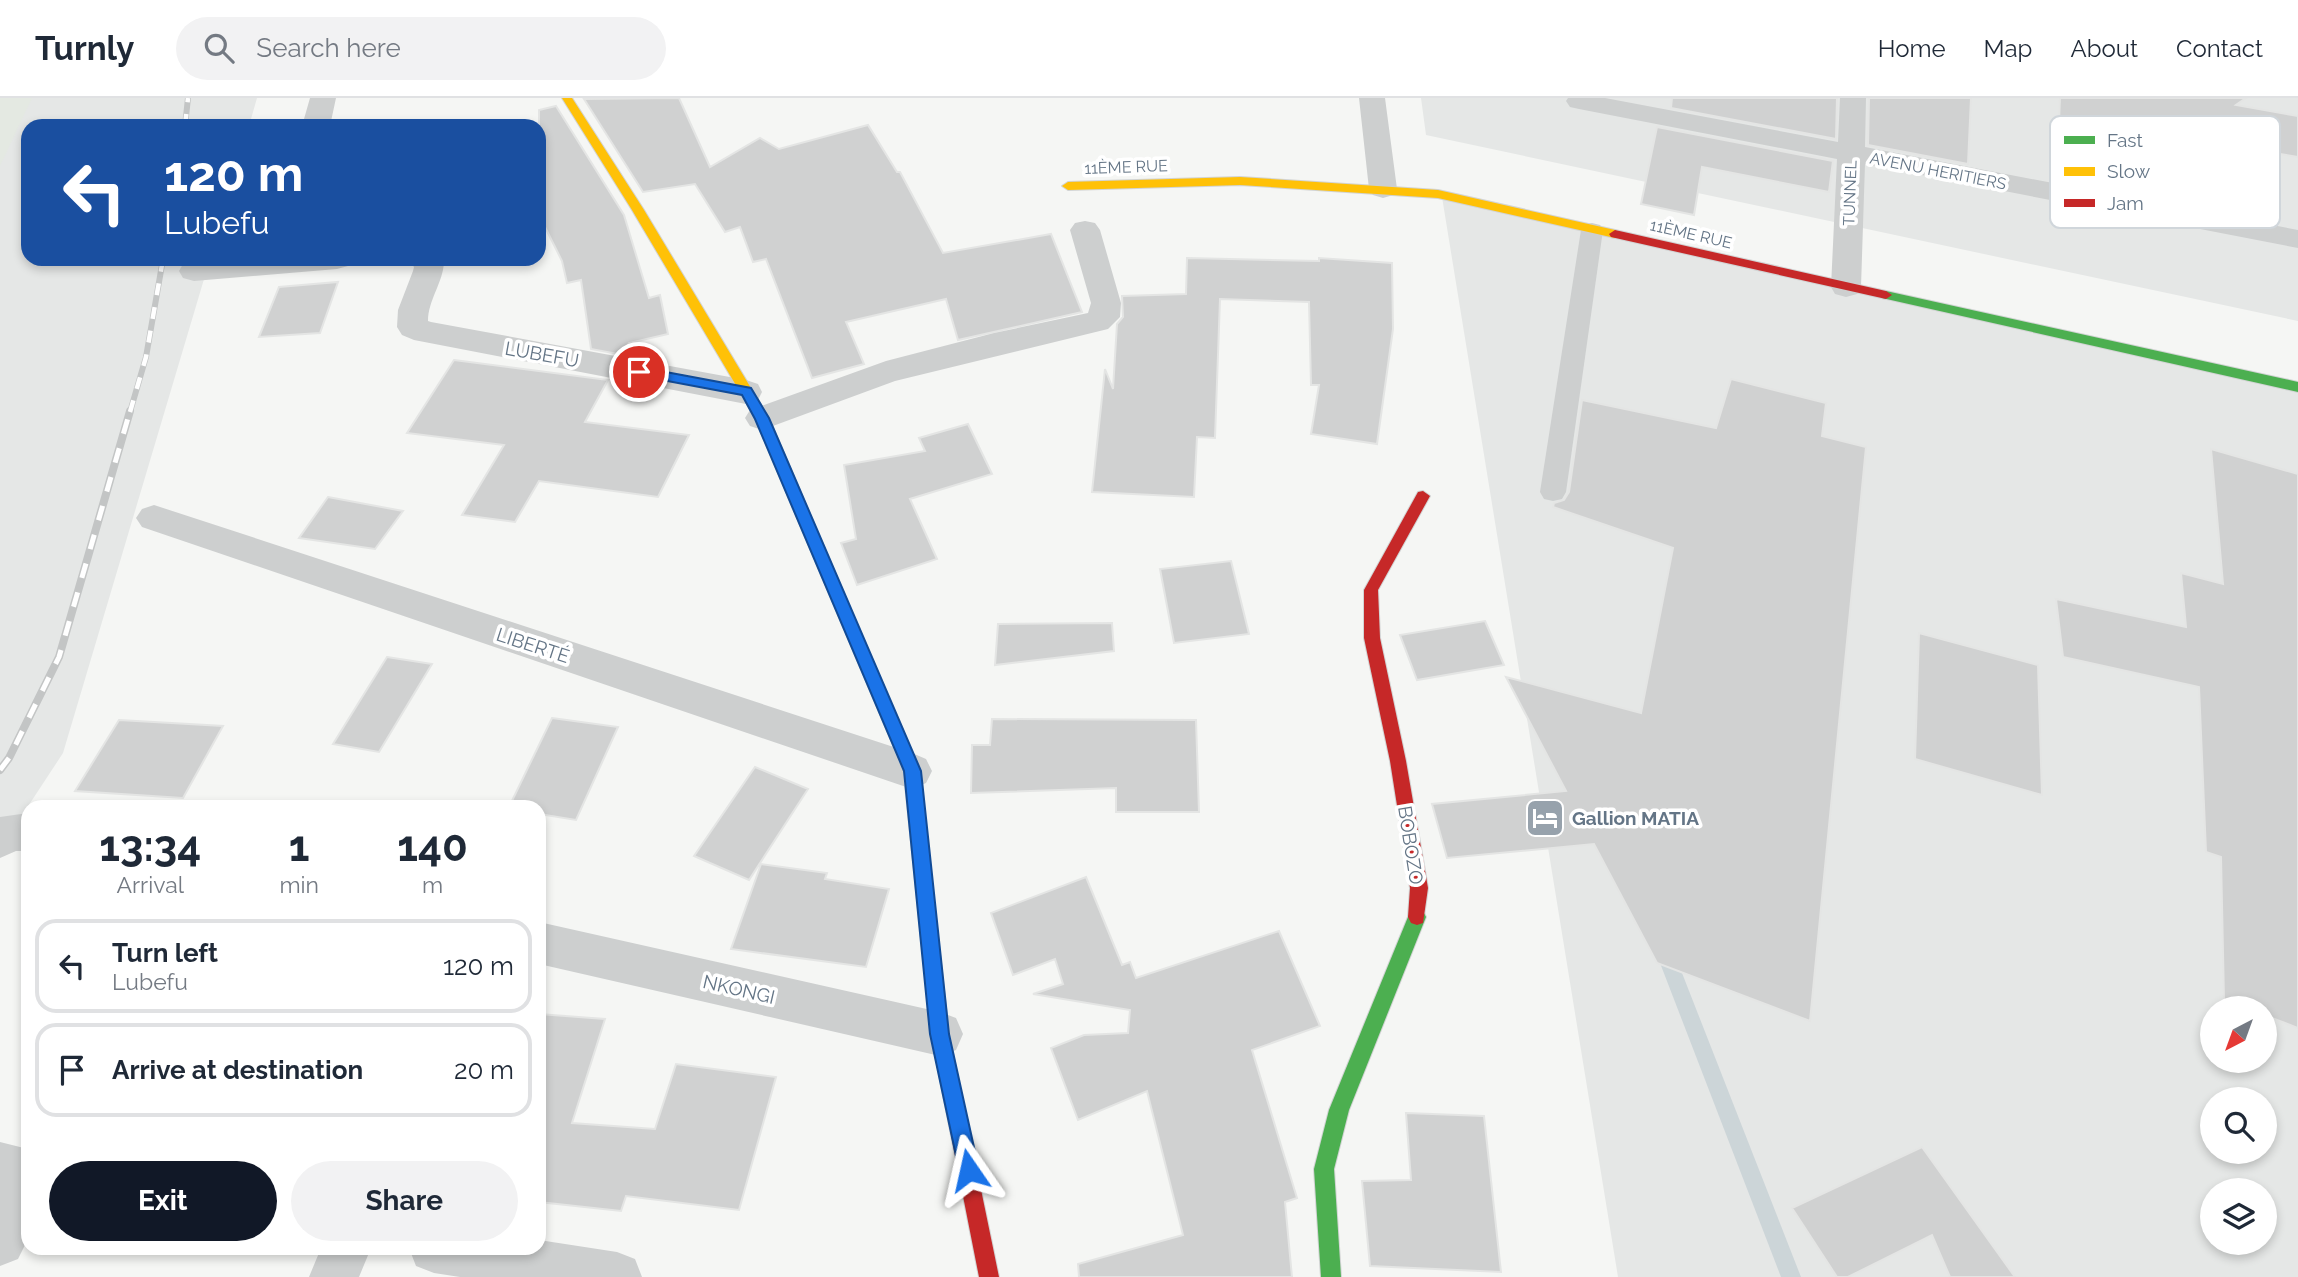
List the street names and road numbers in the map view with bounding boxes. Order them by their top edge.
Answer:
street label: AVENU HERITIERS [1868,148,2008,194]
street label: 11ÈME RUE [1084,155,1168,178]
street label: TUNNEL [1839,159,1861,226]
street label: 11ÈME RUE [1648,214,1734,253]
street label: LUBEFU [503,337,581,371]
street label: LIBERTÉ [494,623,572,667]
street label: BOBOZO [1394,804,1428,886]
street label: NKONGI [701,970,777,1008]

